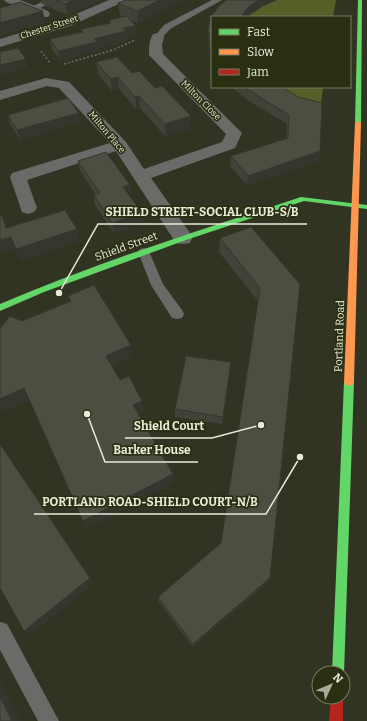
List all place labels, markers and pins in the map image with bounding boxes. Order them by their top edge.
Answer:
callout: SHIELD STREET-SOCIAL CLUB-S/B [98,200,307,224]
callout: Shield Court [125,414,212,438]
callout: Barker House [105,438,198,462]
callout: PORTLAND ROAD-SHIELD COURT-N/B [34,490,266,514]

